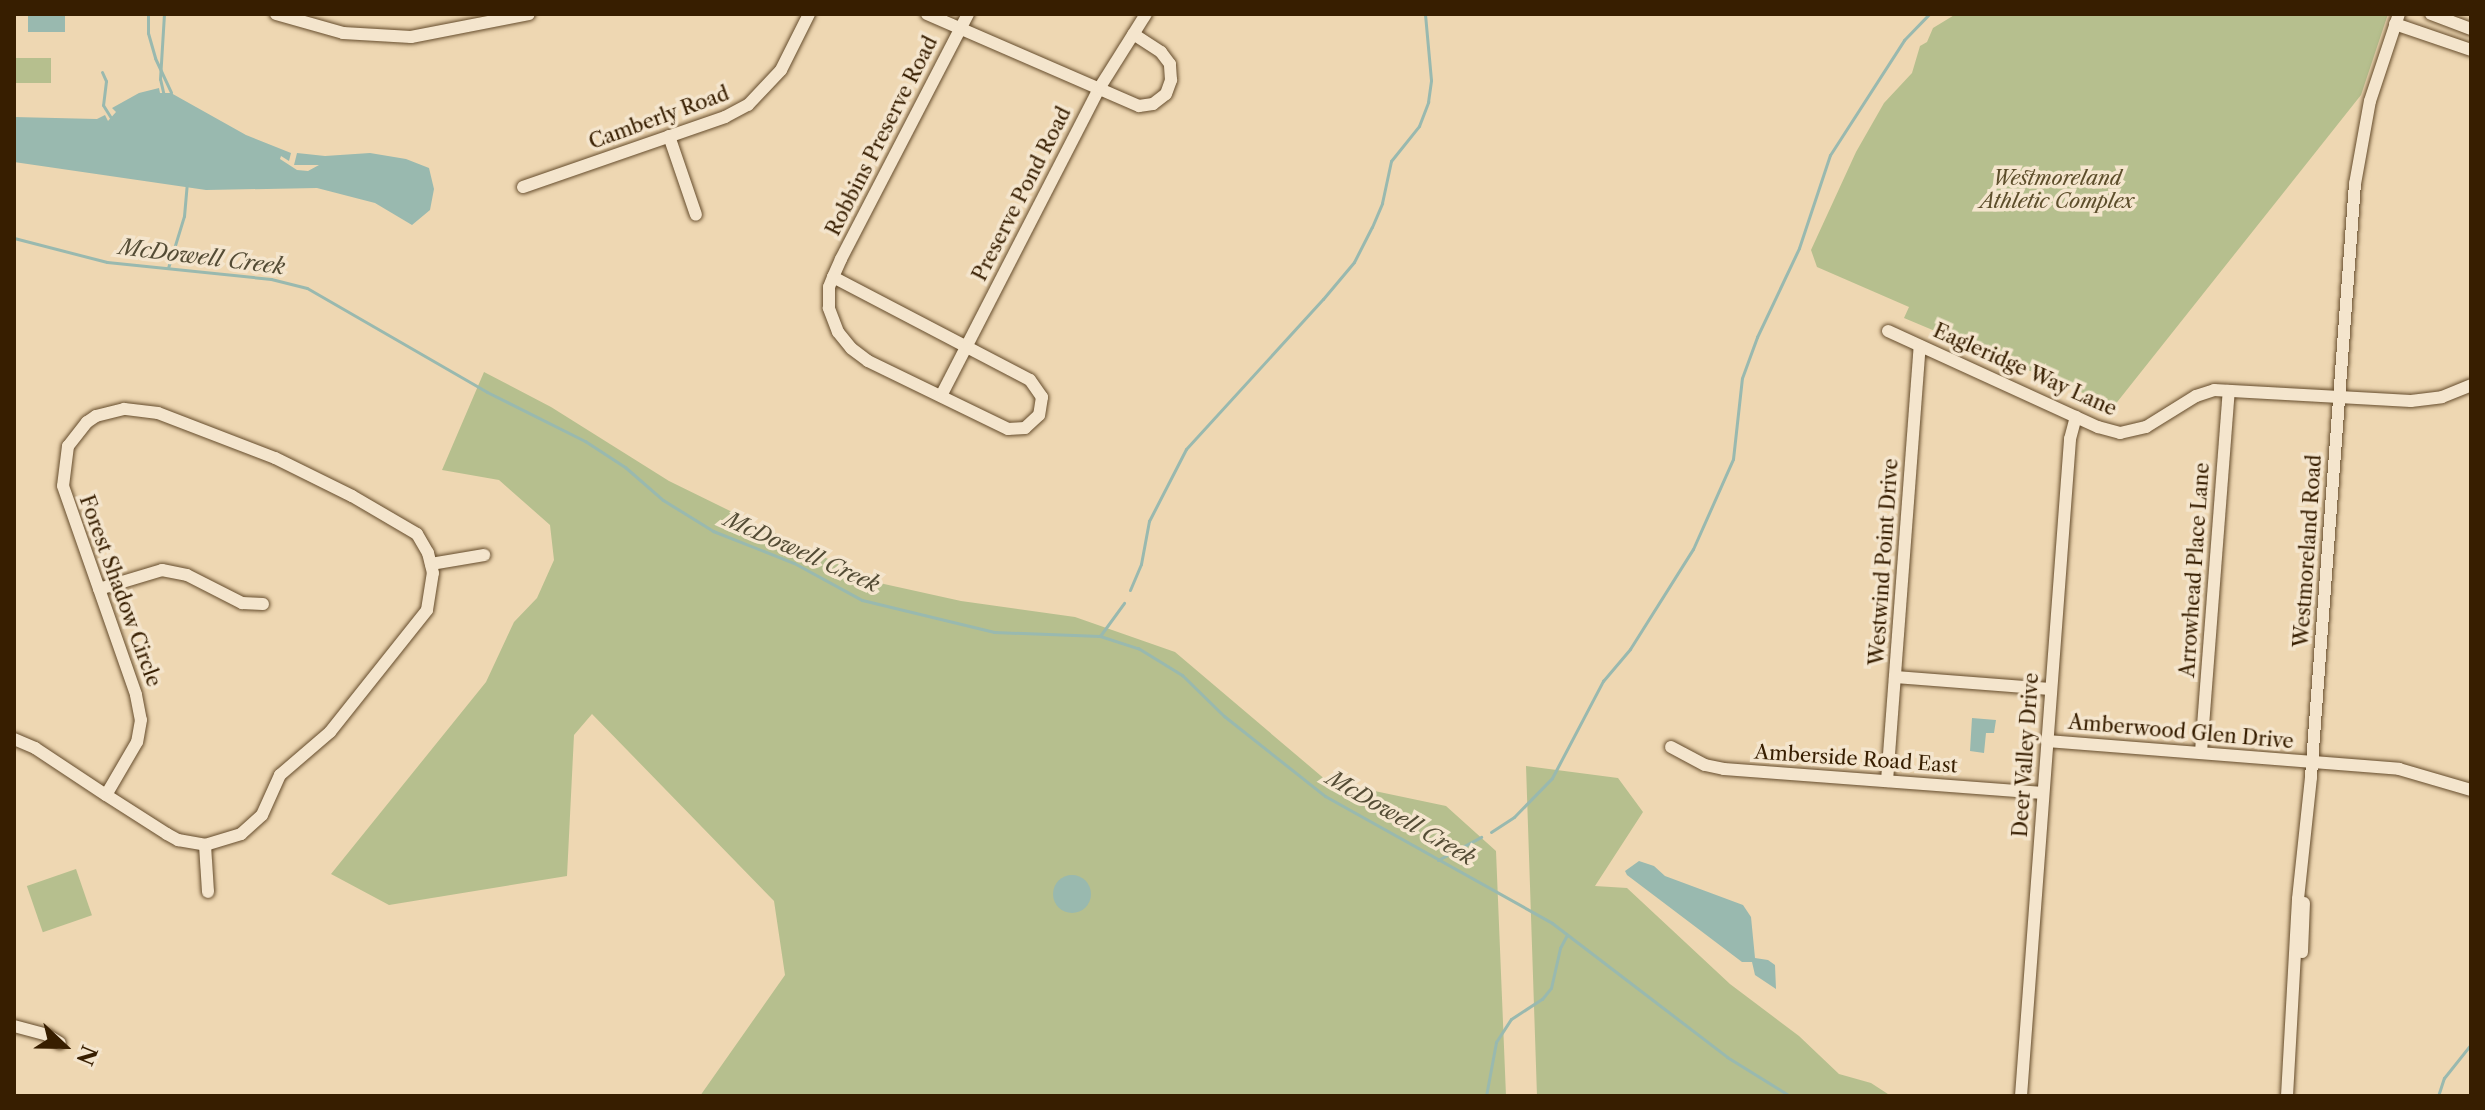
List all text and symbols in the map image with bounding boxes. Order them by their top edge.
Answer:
street label: Robbins Preserve Road [821,32,943,240]
street label: Camberly Road [585,81,733,155]
street label: Preserve Pond Road [968,103,1076,285]
park label: Westmoreland Athletic Complex [1980,167,2134,214]
water label: McDowell Creek [118,234,286,280]
street label: Eagleridge Way Lane [1929,318,2121,422]
street label: Westmoreland Road [2289,454,2327,648]
street label: Westwind Point Drive [1865,458,1903,666]
street label: Arrowhead Place Lane [2176,462,2214,678]
street label: Forest Shadow Circle [74,492,166,690]
water label: McDowell Creek [720,506,884,598]
street label: Deer Valley Drive [2008,671,2044,839]
street label: Amberwood Glen Drive [2067,710,2295,754]
street label: Amberside Road East [1754,740,1958,778]
water label: McDowell Creek [1322,765,1480,871]
north arrow [24,1006,104,1086]
text: N [71,1041,103,1069]

